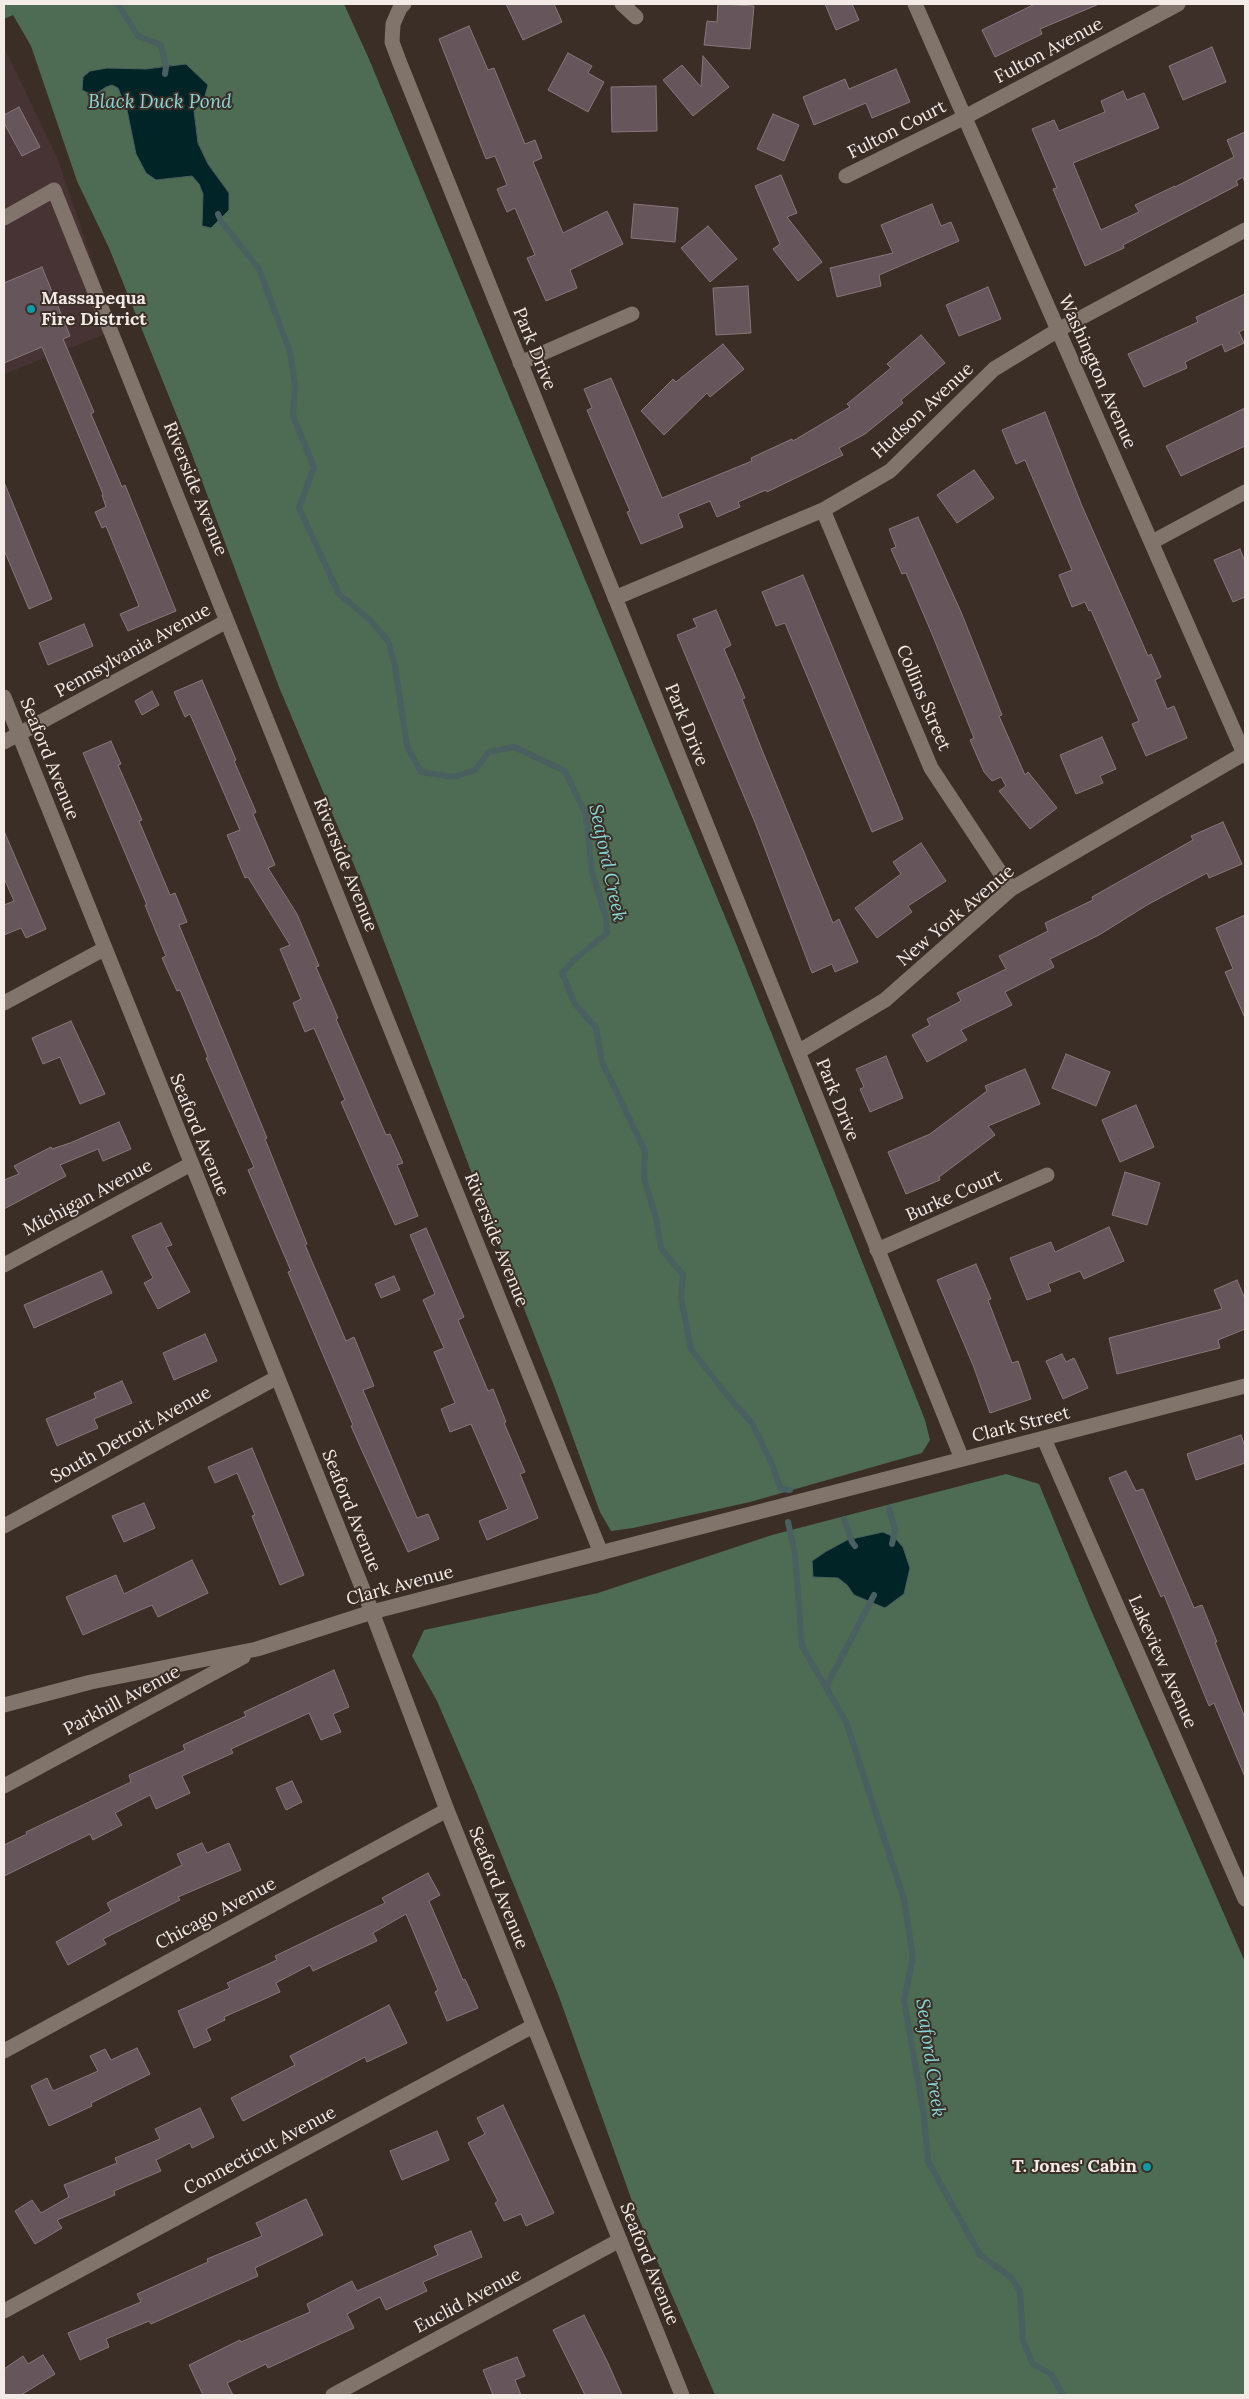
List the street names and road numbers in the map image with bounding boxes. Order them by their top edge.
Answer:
street label: Fulton Avenue [991,13,1107,89]
street label: Fulton Court [844,96,950,164]
street label: Washington Avenue [1053,292,1141,452]
street label: Park Drive [508,305,560,393]
street label: Hudson Avenue [868,358,978,464]
street label: Riverside Avenue [158,419,232,559]
street label: Pennsylvania Avenue [52,599,214,703]
street label: Collins Street [891,642,955,754]
street label: Park Drive [660,681,712,769]
street label: Seaford Avenue [15,695,83,823]
street label: Riverside Avenue [308,795,382,935]
street label: New York Avenue [893,861,1019,971]
street label: Park Drive [811,1056,863,1144]
street label: Seaford Avenue [165,1071,233,1199]
street label: Michigan Avenue [20,1155,156,1241]
street label: Burke Court [903,1165,1005,1227]
street label: Riverside Avenue [459,1170,533,1310]
street label: South Detroit Avenue [47,1382,215,1488]
street label: Clark Street [970,1402,1072,1448]
street label: Seaford Avenue [317,1447,385,1575]
street label: Clark Avenue [344,1561,456,1611]
street label: Lakeview Avenue [1123,1592,1201,1732]
street label: Parkhill Avenue [60,1661,184,1741]
street label: Seaford Avenue [464,1824,532,1952]
street label: Chicago Avenue [152,1873,280,1955]
street label: Connecticut Avenue [180,2102,340,2200]
street label: Seaford Avenue [615,2200,683,2328]
street label: Euclid Avenue [411,2264,525,2338]

